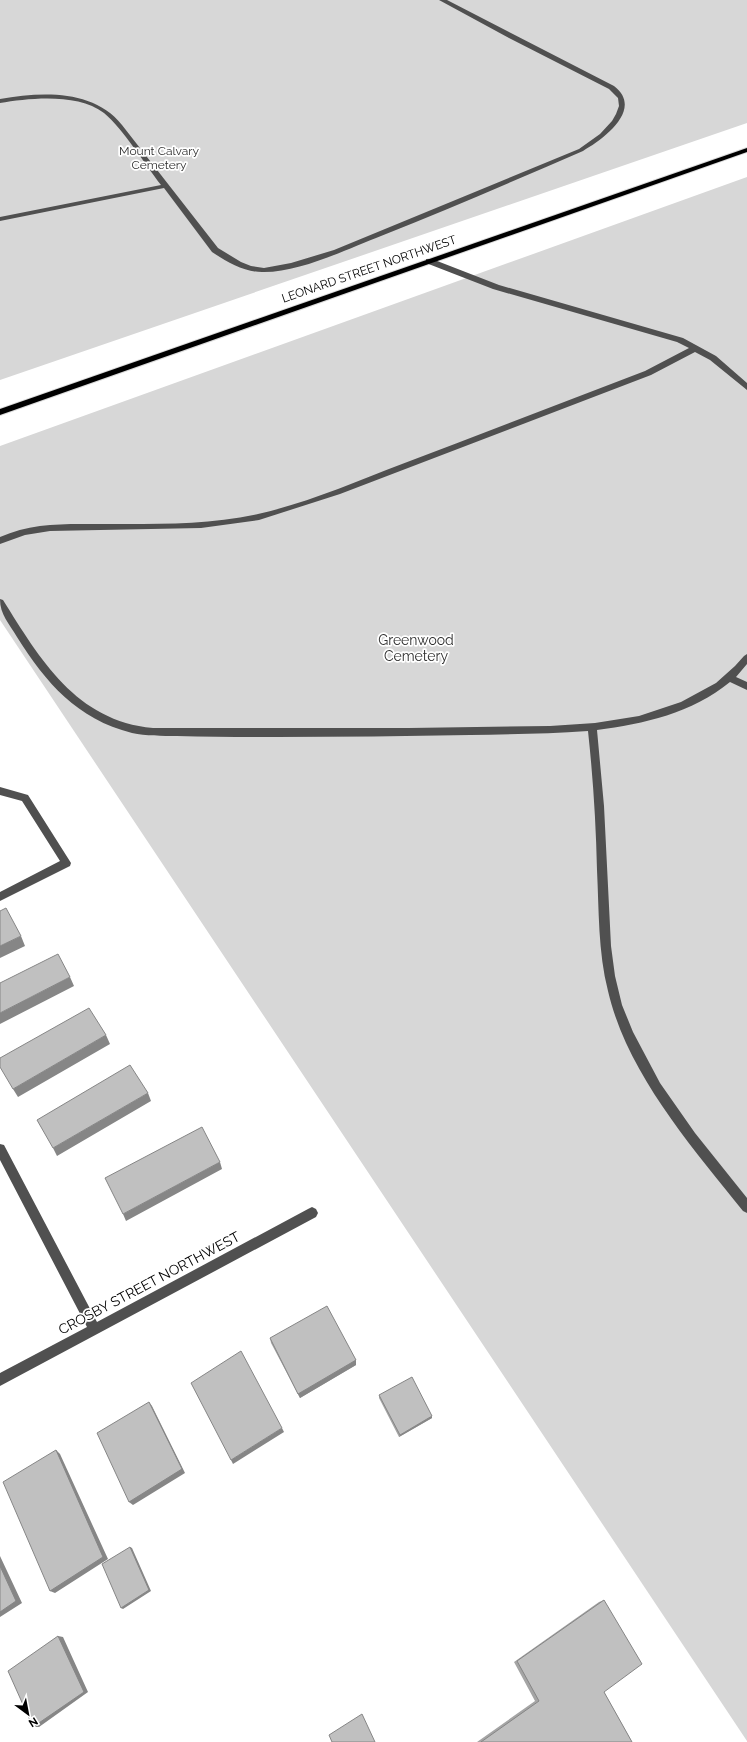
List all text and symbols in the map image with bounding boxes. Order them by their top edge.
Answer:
park label: Mount Calvary Cemetery [119,144,200,172]
street label: LEONARD STREET NORTHWEST [280,232,459,306]
park label: Greenwood Cemetery [378,632,454,664]
street label: CROSBY STREET NORTHWEST [56,1228,243,1338]
north arrow [8,1694,48,1734]
text: N [26,1714,40,1730]

